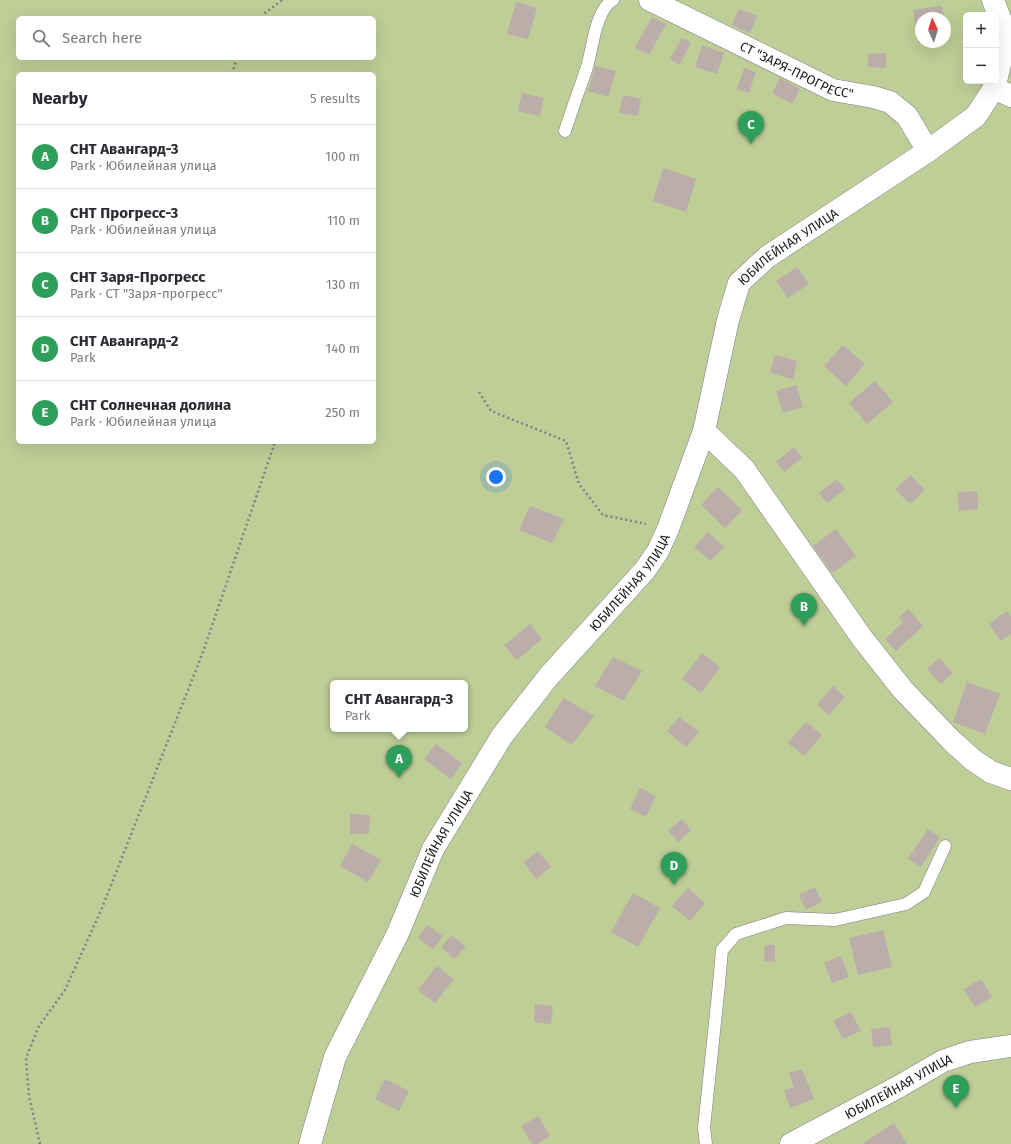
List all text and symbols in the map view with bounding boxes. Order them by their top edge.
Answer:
north arrow [915,12,951,48]
map controls [963,12,999,84]
button: + [963,12,999,48]
search box [16,16,376,60]
icon: search [30,27,52,49]
text: Search here [62,29,142,47]
street label: СТ "ЗАРЯ-ПРОГРЕСС" [738,38,855,101]
button: − [963,48,999,84]
text: Nearby [32,88,87,109]
text: 5 results [310,91,360,106]
pin: C [738,111,764,144]
text: СНТ Авангард-3 [70,140,178,158]
text: A [41,149,49,164]
text: 100 m [325,149,360,164]
text: Park · Юбилейная улица [70,158,217,173]
text: СНТ Прогресс-3 [70,204,178,222]
street label: ЮБИЛЕЙНАЯ УЛИЦА [734,205,841,288]
text: B [41,213,49,228]
text: 110 m [327,213,360,228]
text: Park · Юбилейная улица [70,222,217,237]
text: СНТ Заря-Прогресс [70,268,205,286]
text: C [41,277,49,292]
text: 130 m [326,277,360,292]
text: Park · СТ "Заря-прогресс" [70,286,223,301]
text: СНТ Авангард-2 [70,332,179,350]
text: D [41,341,49,356]
text: 140 m [326,341,360,356]
text: Park [70,350,96,365]
text: СНТ Солнечная долина [70,396,231,414]
text: E [42,405,48,420]
text: 250 m [325,405,360,420]
text: Park · Юбилейная улица [70,414,217,429]
your location [486,467,506,487]
street label: ЮБИЛЕЙНАЯ УЛИЦА [586,531,672,634]
pin: B [791,593,817,626]
popup [330,680,468,732]
text: СНТ Авангард-3 [345,690,453,708]
text: Park [345,708,370,723]
pin: A [386,745,412,778]
street label: ЮБИЛЕЙНАЯ УЛИЦА [406,786,475,900]
pin: D [661,852,687,885]
street label: ЮБИЛЕЙНАЯ УЛИЦА [842,1051,954,1122]
pin: E [943,1075,969,1108]

